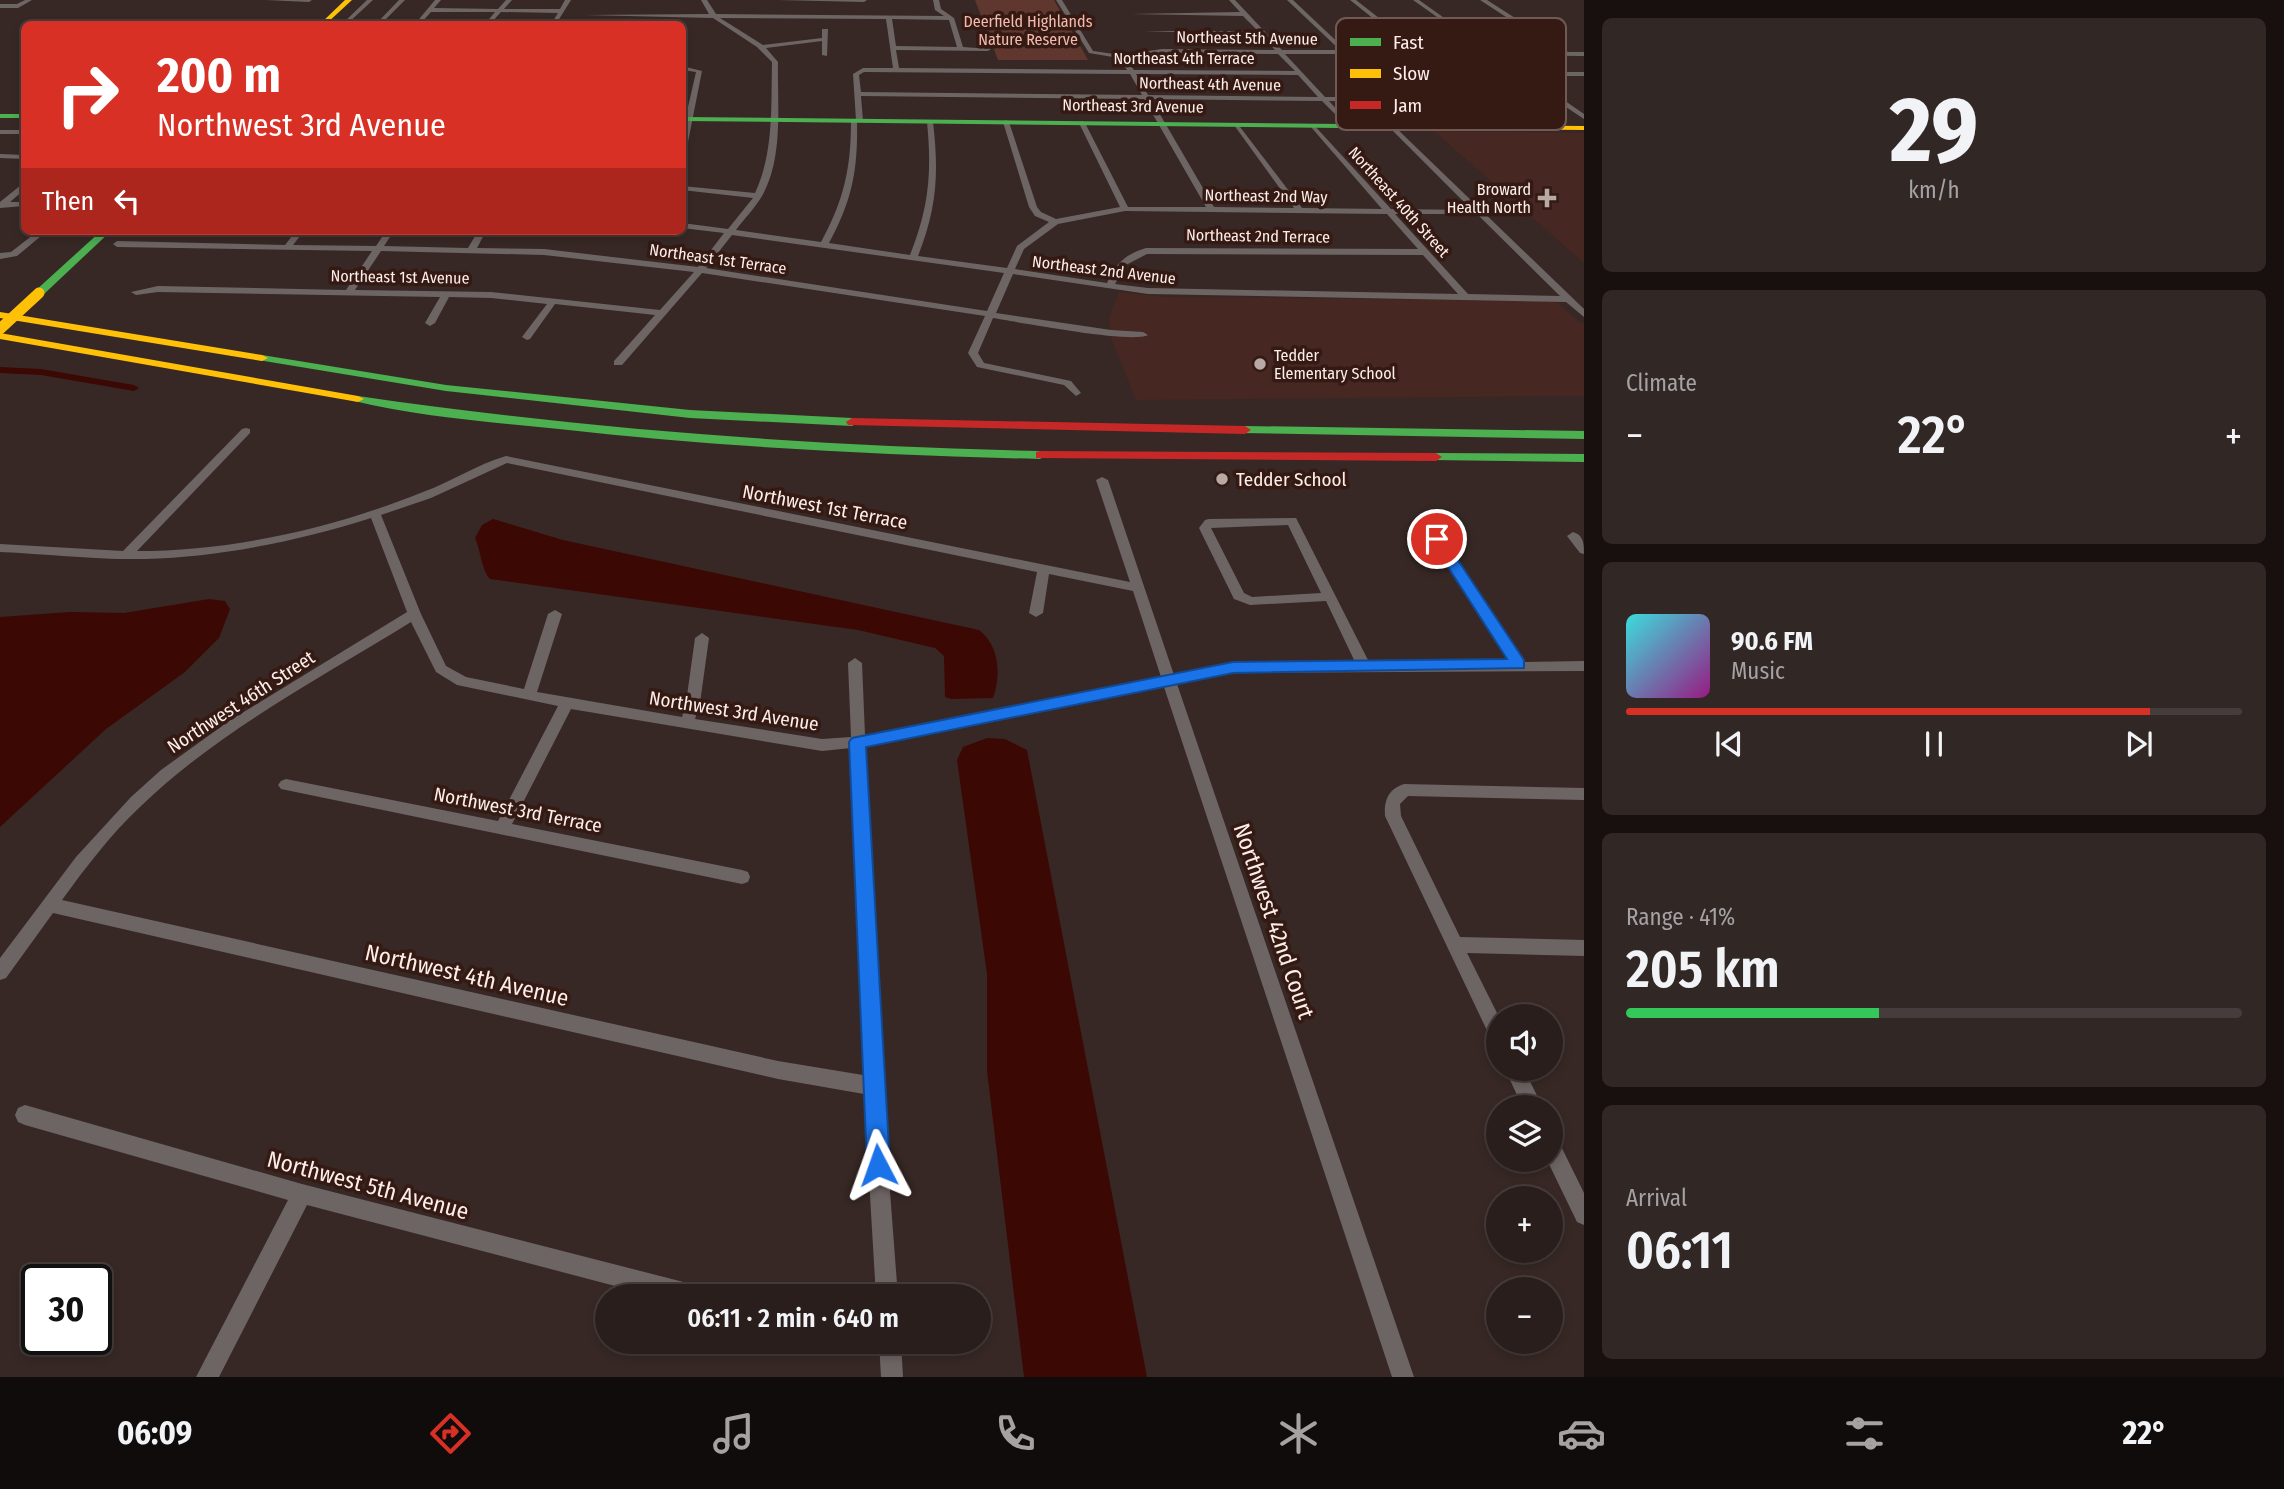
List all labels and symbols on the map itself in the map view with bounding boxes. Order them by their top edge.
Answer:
park label: Deerfield Highlands Nature Reserve [964,12,1093,49]
legend [1336,18,1566,130]
street label: Northeast 5th Avenue [1176,27,1318,49]
text: Fast [1393,31,1424,54]
street label: Northeast 4th Terrace [1113,49,1255,68]
text: Slow [1393,62,1430,85]
street label: Northeast 4th Avenue [1139,73,1281,95]
text: Jam [1393,94,1422,117]
street label: Northeast 3rd Avenue [1062,95,1204,117]
street label: Northeast 40th Street [1345,143,1454,262]
place label: Broward Health North [1447,180,1531,217]
street label: Northeast 2nd Way [1204,185,1328,207]
marker: Broward Health North [1537,188,1557,208]
street label: Northeast 2nd Terrace [1186,225,1330,247]
street label: Northeast 1st Terrace [648,240,788,278]
street label: Northeast 2nd Avenue [1031,252,1177,288]
street label: Northeast 1st Avenue [330,266,470,288]
place label: Tedder Elementary School [1274,346,1396,383]
marker: Tedder Elementary School [1252,356,1268,372]
place label: Tedder School [1236,468,1347,491]
marker: Tedder School [1214,471,1230,487]
street label: Northwest 1st Terrace [741,480,909,534]
pin [1407,509,1467,569]
street label: Northwest 46th Street [163,645,320,758]
street label: Northwest 3rd Avenue [648,686,820,736]
street label: Northwest 3rd Terrace [432,782,604,838]
street label: Northwest 42nd Court [1227,820,1321,1023]
street label: Northwest 4th Avenue [362,938,572,1012]
position arrow [841,1128,915,1202]
street label: Northwest 5th Avenue [264,1145,472,1225]
speed limit sign: 30 [21,1264,112,1355]

